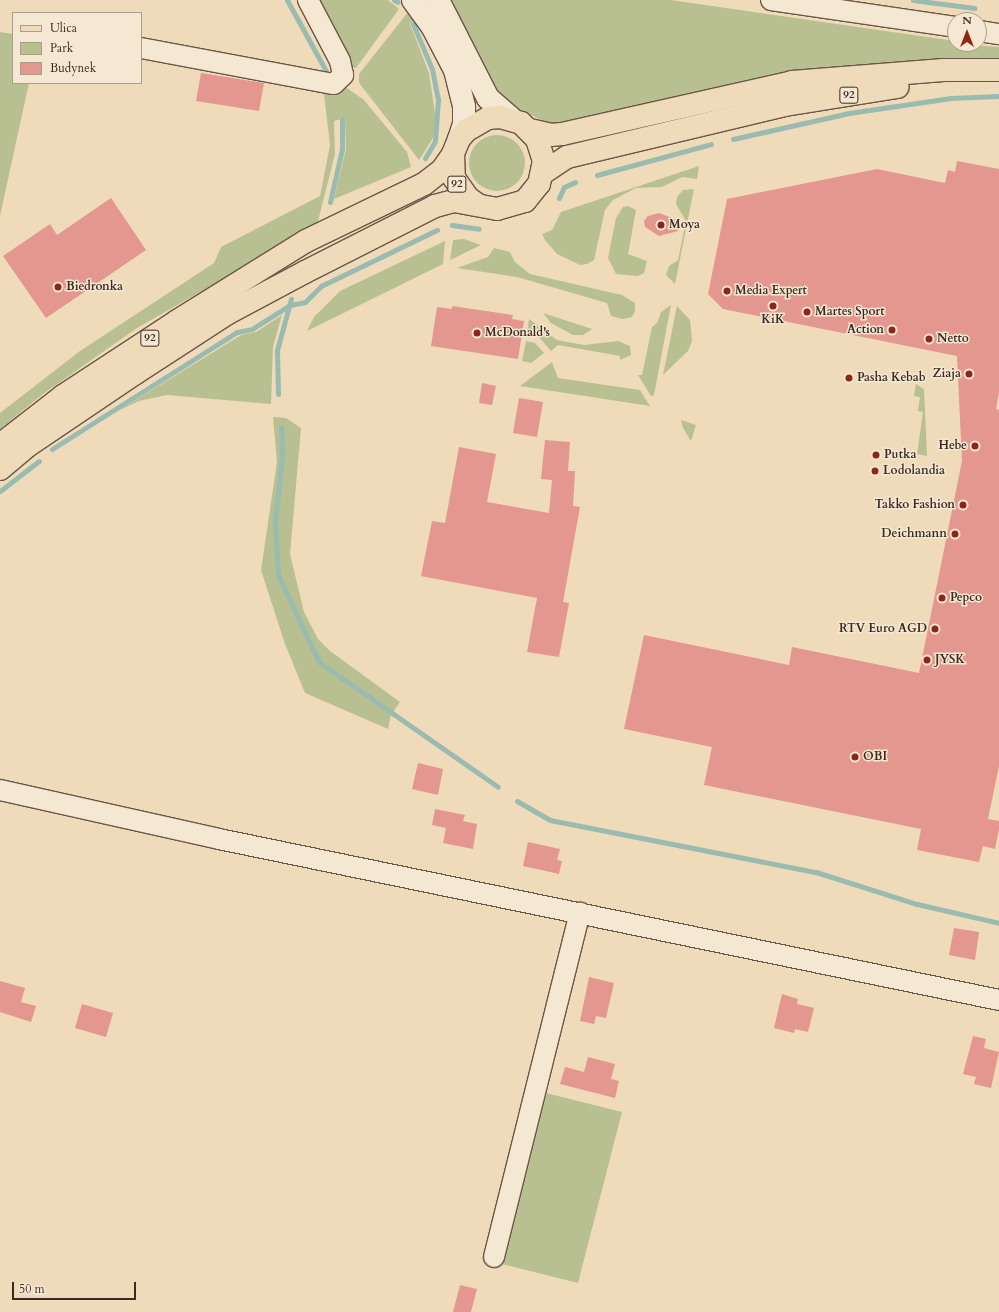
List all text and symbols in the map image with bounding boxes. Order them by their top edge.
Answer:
legend [12,12,142,84]
north arrow [947,12,987,52]
text: N [962,13,972,28]
text: Ulica [50,20,77,36]
text: Park [50,40,73,56]
text: Budynek [50,60,96,76]
road number: 92 [839,86,859,104]
road number: 92 [447,175,467,193]
place label: Moya [669,218,700,232]
marker: Moya [656,220,666,230]
place label: Biedronka [66,280,123,294]
marker: Biedronka [53,282,63,292]
place label: Media Expert [735,284,807,298]
marker: Media Expert [722,286,732,296]
marker: KiK [768,301,778,311]
place label: Martes Sport [815,305,884,319]
marker: Martes Sport [802,307,812,317]
place label: KiK [761,313,785,327]
place label: Action [847,323,884,337]
marker: Action [887,325,897,335]
place label: McDonald's [485,326,550,340]
marker: McDonald's [472,328,482,338]
road number: 92 [140,329,160,347]
place label: Netto [937,332,969,346]
marker: Netto [924,334,934,344]
place label: Ziaja [932,367,961,381]
marker: Ziaja [964,369,974,379]
place label: Pasha Kebab [857,371,926,385]
marker: Pasha Kebab [844,373,854,383]
place label: Hebe [938,439,967,453]
marker: Hebe [970,441,980,451]
place label: Putka [884,448,916,462]
marker: Putka [871,450,881,460]
place label: Lodolandia [883,464,945,478]
marker: Lodolandia [870,466,880,476]
place label: Takko Fashion [874,498,955,512]
marker: Takko Fashion [958,500,968,510]
place label: Deichmann [881,527,947,541]
marker: Deichmann [950,529,960,539]
place label: Pepco [950,591,982,605]
marker: Pepco [937,593,947,603]
place label: RTV Euro AGD [839,622,927,636]
marker: RTV Euro AGD [930,624,940,634]
place label: JYSK [935,653,965,667]
marker: JYSK [922,655,932,665]
place label: OBI [863,750,887,764]
marker: OBI [850,752,860,762]
scale bar [14,1274,138,1300]
text: 50 m [19,1281,45,1297]

